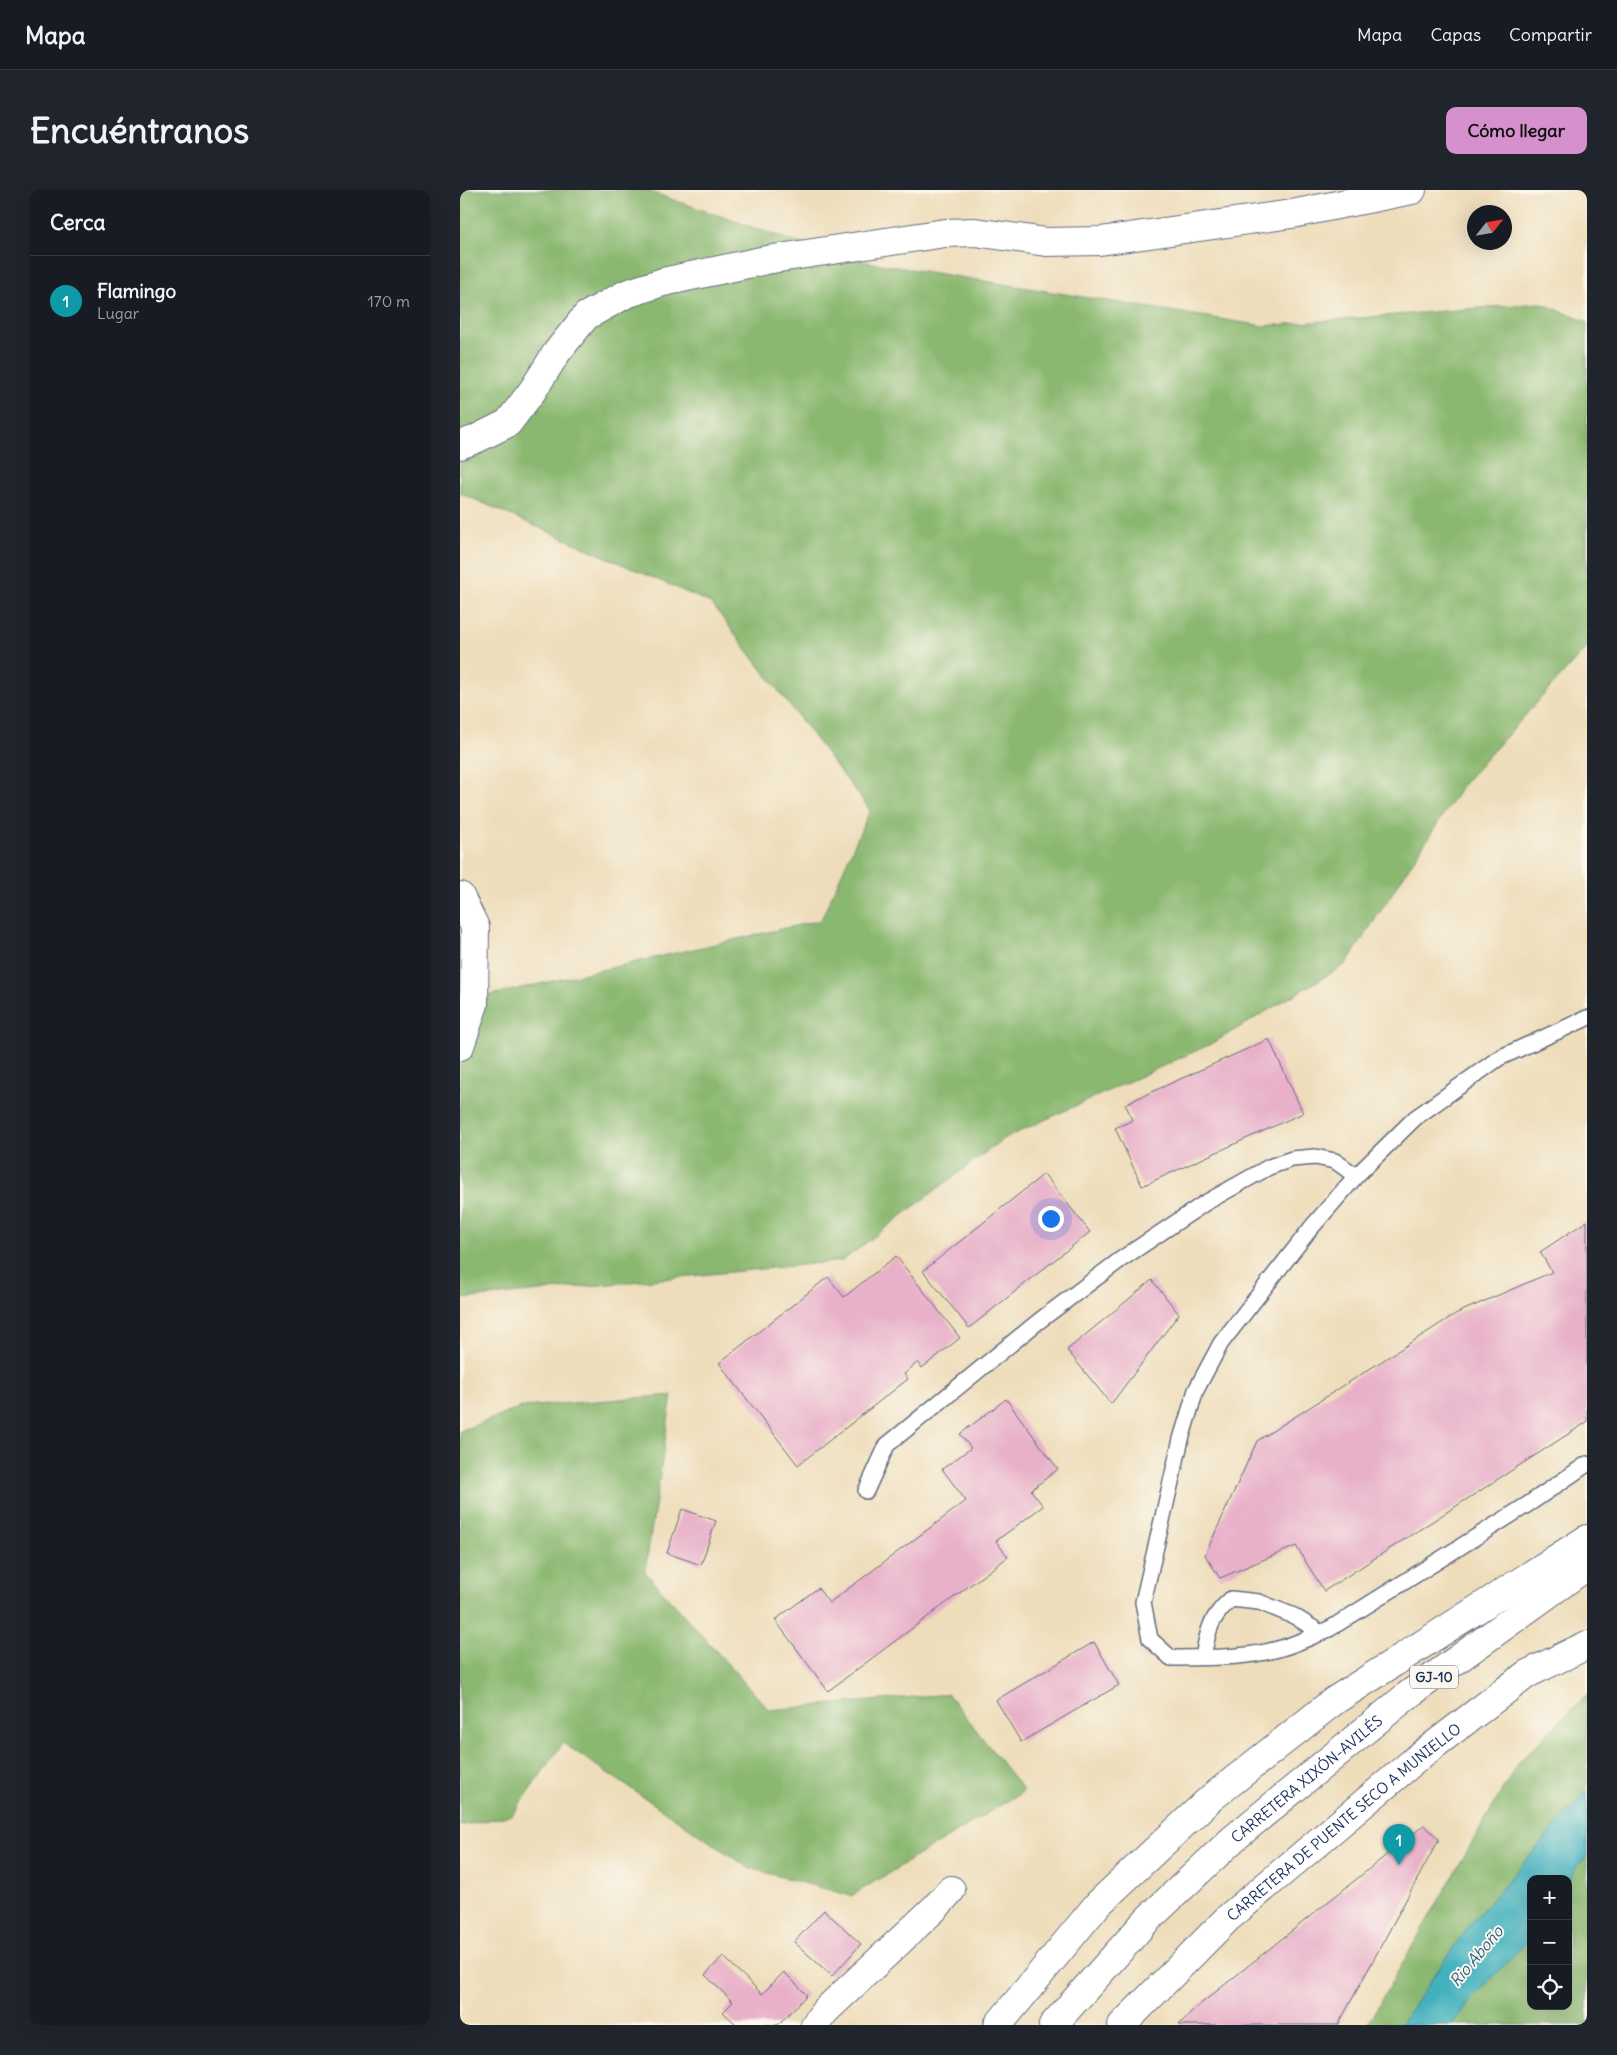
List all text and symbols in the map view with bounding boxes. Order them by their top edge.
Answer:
text: Mapa [25,20,85,50]
text: Mapa [1357,23,1402,46]
text: Capas [1430,23,1481,46]
text: Compartir [1509,23,1592,46]
button: Cómo llegar [1446,107,1587,154]
text: Encuéntranos [30,108,249,152]
north arrow [1467,205,1512,250]
text: Cerca [50,209,105,236]
text: Flamingo [97,279,176,303]
text: 1 [63,291,69,311]
text: 170 m [367,291,410,311]
text: Lugar [97,303,139,323]
your location [1038,1206,1064,1232]
road number: GJ-10 [1410,1665,1458,1688]
street label: CARRETERA XIXÓN-AVILÉS [1227,1711,1386,1847]
street label: CARRETERA DE PUENTE SECO A MUNIELLO [1222,1719,1464,1925]
pin: 1 [1383,1824,1415,1865]
map controls [1527,1875,1572,2010]
button: + [1527,1875,1572,1920]
button: − [1527,1920,1572,1965]
water label: Rio Aboño [1445,1921,1508,1990]
button: locate [1527,1965,1572,2010]

